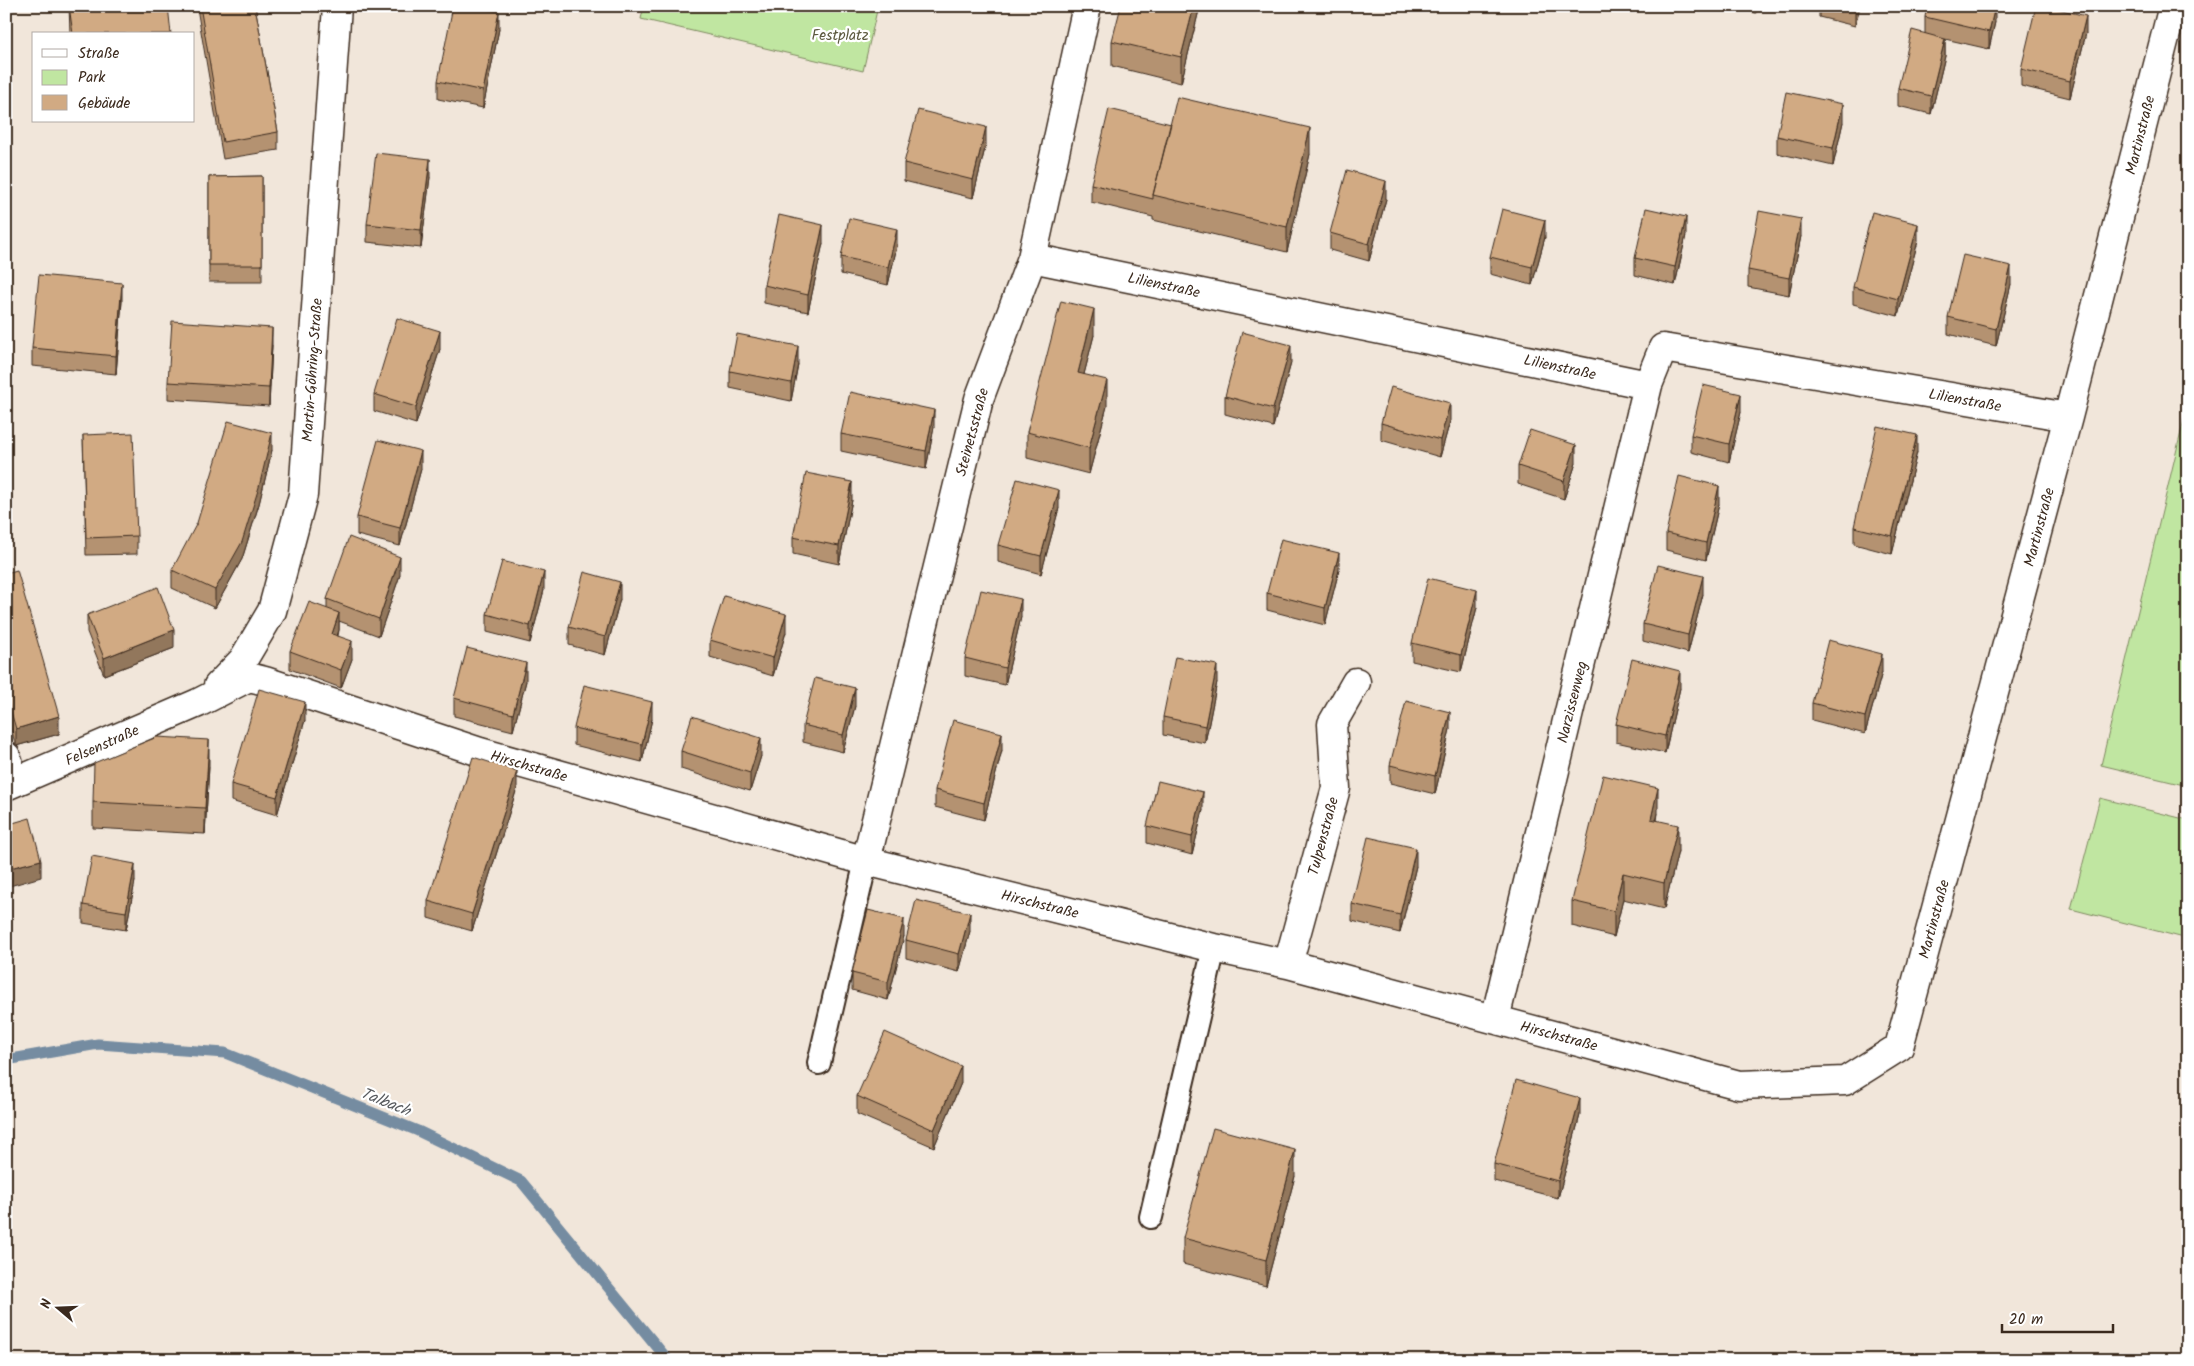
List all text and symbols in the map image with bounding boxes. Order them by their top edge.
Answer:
park label: Festplatz [811,24,869,48]
legend [32,32,195,122]
text: Straße [78,42,120,66]
text: Park [78,66,106,90]
text: Gebäude [78,92,131,116]
street label: Martinstraße [2120,93,2162,177]
street label: Lilienstraße [1125,267,1202,305]
street label: Martin-Göhring-Straße [296,297,330,443]
street label: Lilienstraße [1521,349,1598,387]
street label: Lilienstraße [1927,383,2003,419]
street label: Steinetsstraße [950,385,996,479]
street label: Martinstraße [2018,485,2062,569]
street label: Narzissenweg [1551,659,1595,746]
street label: Felsenstraße [61,719,144,773]
street label: Hirschstraße [487,744,570,790]
street label: Tulpenstraße [1302,794,1346,878]
street label: Martinstraße [1913,877,1957,961]
street label: Hirschstraße [998,884,1081,926]
street label: Hirschstraße [1517,1015,1600,1059]
water label: Talbach [357,1081,415,1124]
north arrow [32,1284,82,1334]
text: N [35,1296,59,1312]
scale bar [2002,1301,2113,1333]
text: 20 m [2009,1308,2043,1332]

